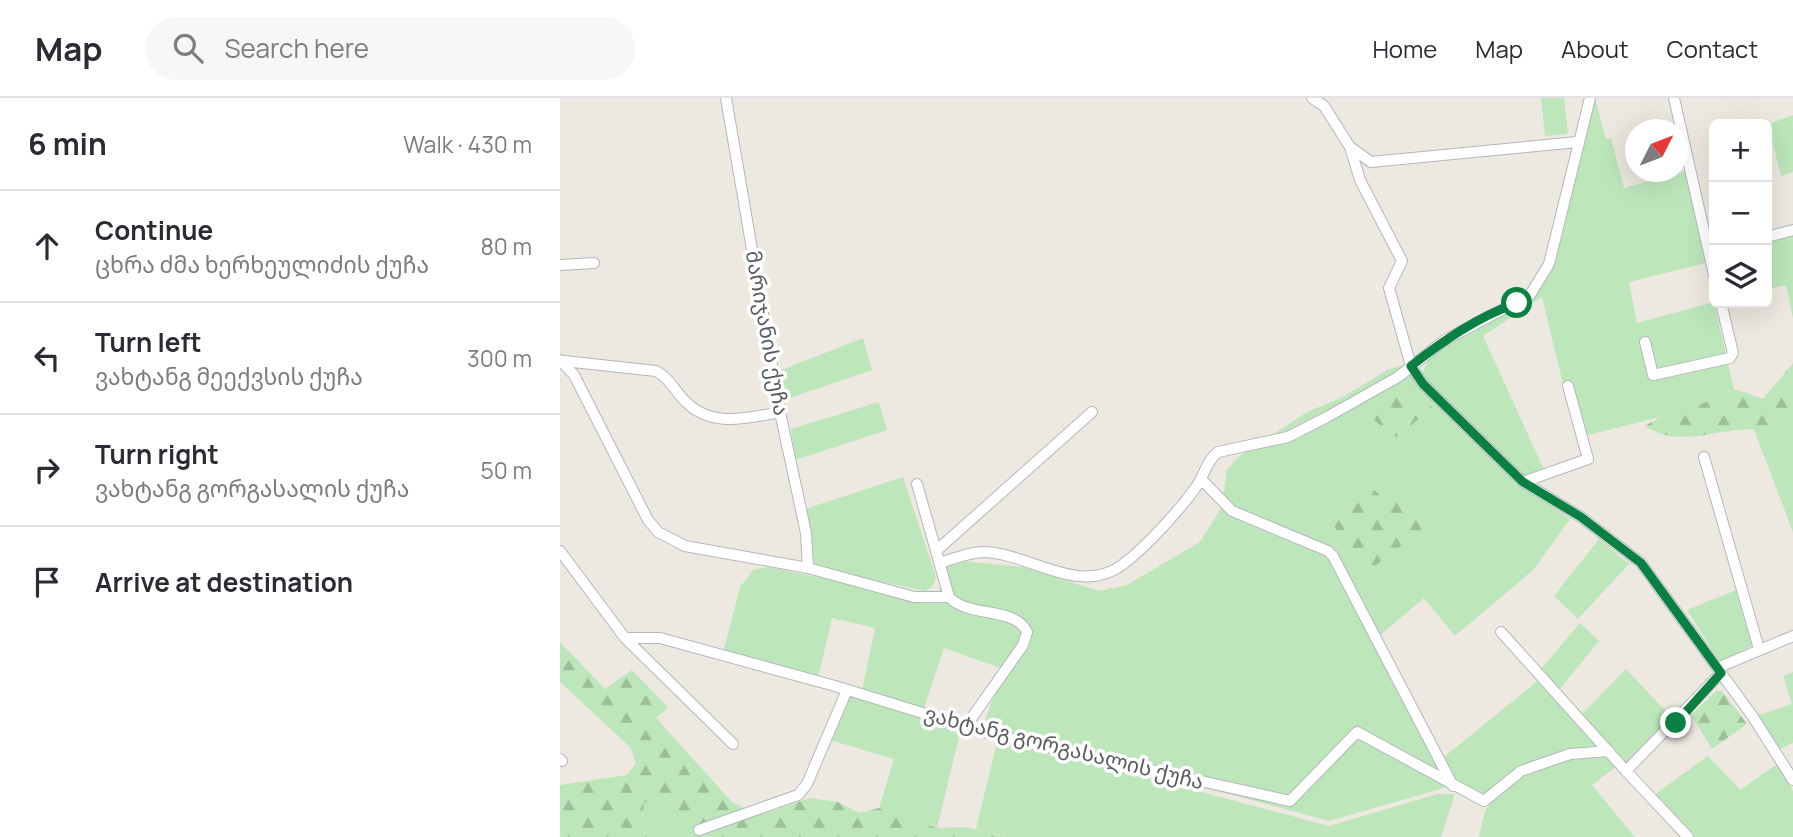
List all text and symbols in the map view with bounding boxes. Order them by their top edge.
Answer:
search box [145,17,635,80]
text: Map [35,26,103,71]
icon: search [169,29,207,67]
text: Search here [225,30,369,66]
text: Home [1372,32,1437,65]
text: Map [1475,32,1523,65]
text: About [1561,32,1629,65]
text: Contact [1667,32,1758,65]
north arrow [1625,119,1688,182]
map controls [1709,119,1772,308]
button: + [1709,119,1772,182]
text: 6 min [28,123,107,164]
text: Walk · 430 m [403,128,532,160]
button: − [1709,182,1772,245]
text: Continue [95,212,213,248]
icon: ahead [28,227,66,265]
text: 80 m [481,230,532,262]
button: layers [1709,245,1772,308]
text: ცხრა ძმა ხერხეულიძის ქუჩა [95,248,429,280]
street label: მარიჯანის ქუჩა [740,248,796,418]
route start [1501,287,1532,318]
text: Turn left [95,324,202,360]
icon: left [28,339,66,377]
text: 300 m [467,342,532,374]
text: ვახტანგ მეექვსის ქუჩა [95,360,363,392]
text: Turn right [95,436,219,472]
icon: right [28,451,66,489]
text: 50 m [481,454,532,486]
text: ვახტანგ გორგასალის ქუჩა [95,472,409,504]
icon: arrive [28,563,66,601]
text: Arrive at destination [95,564,353,600]
street label: ვახტანგ გორგასალის ქუჩა [922,699,1207,795]
route end [1660,707,1691,738]

